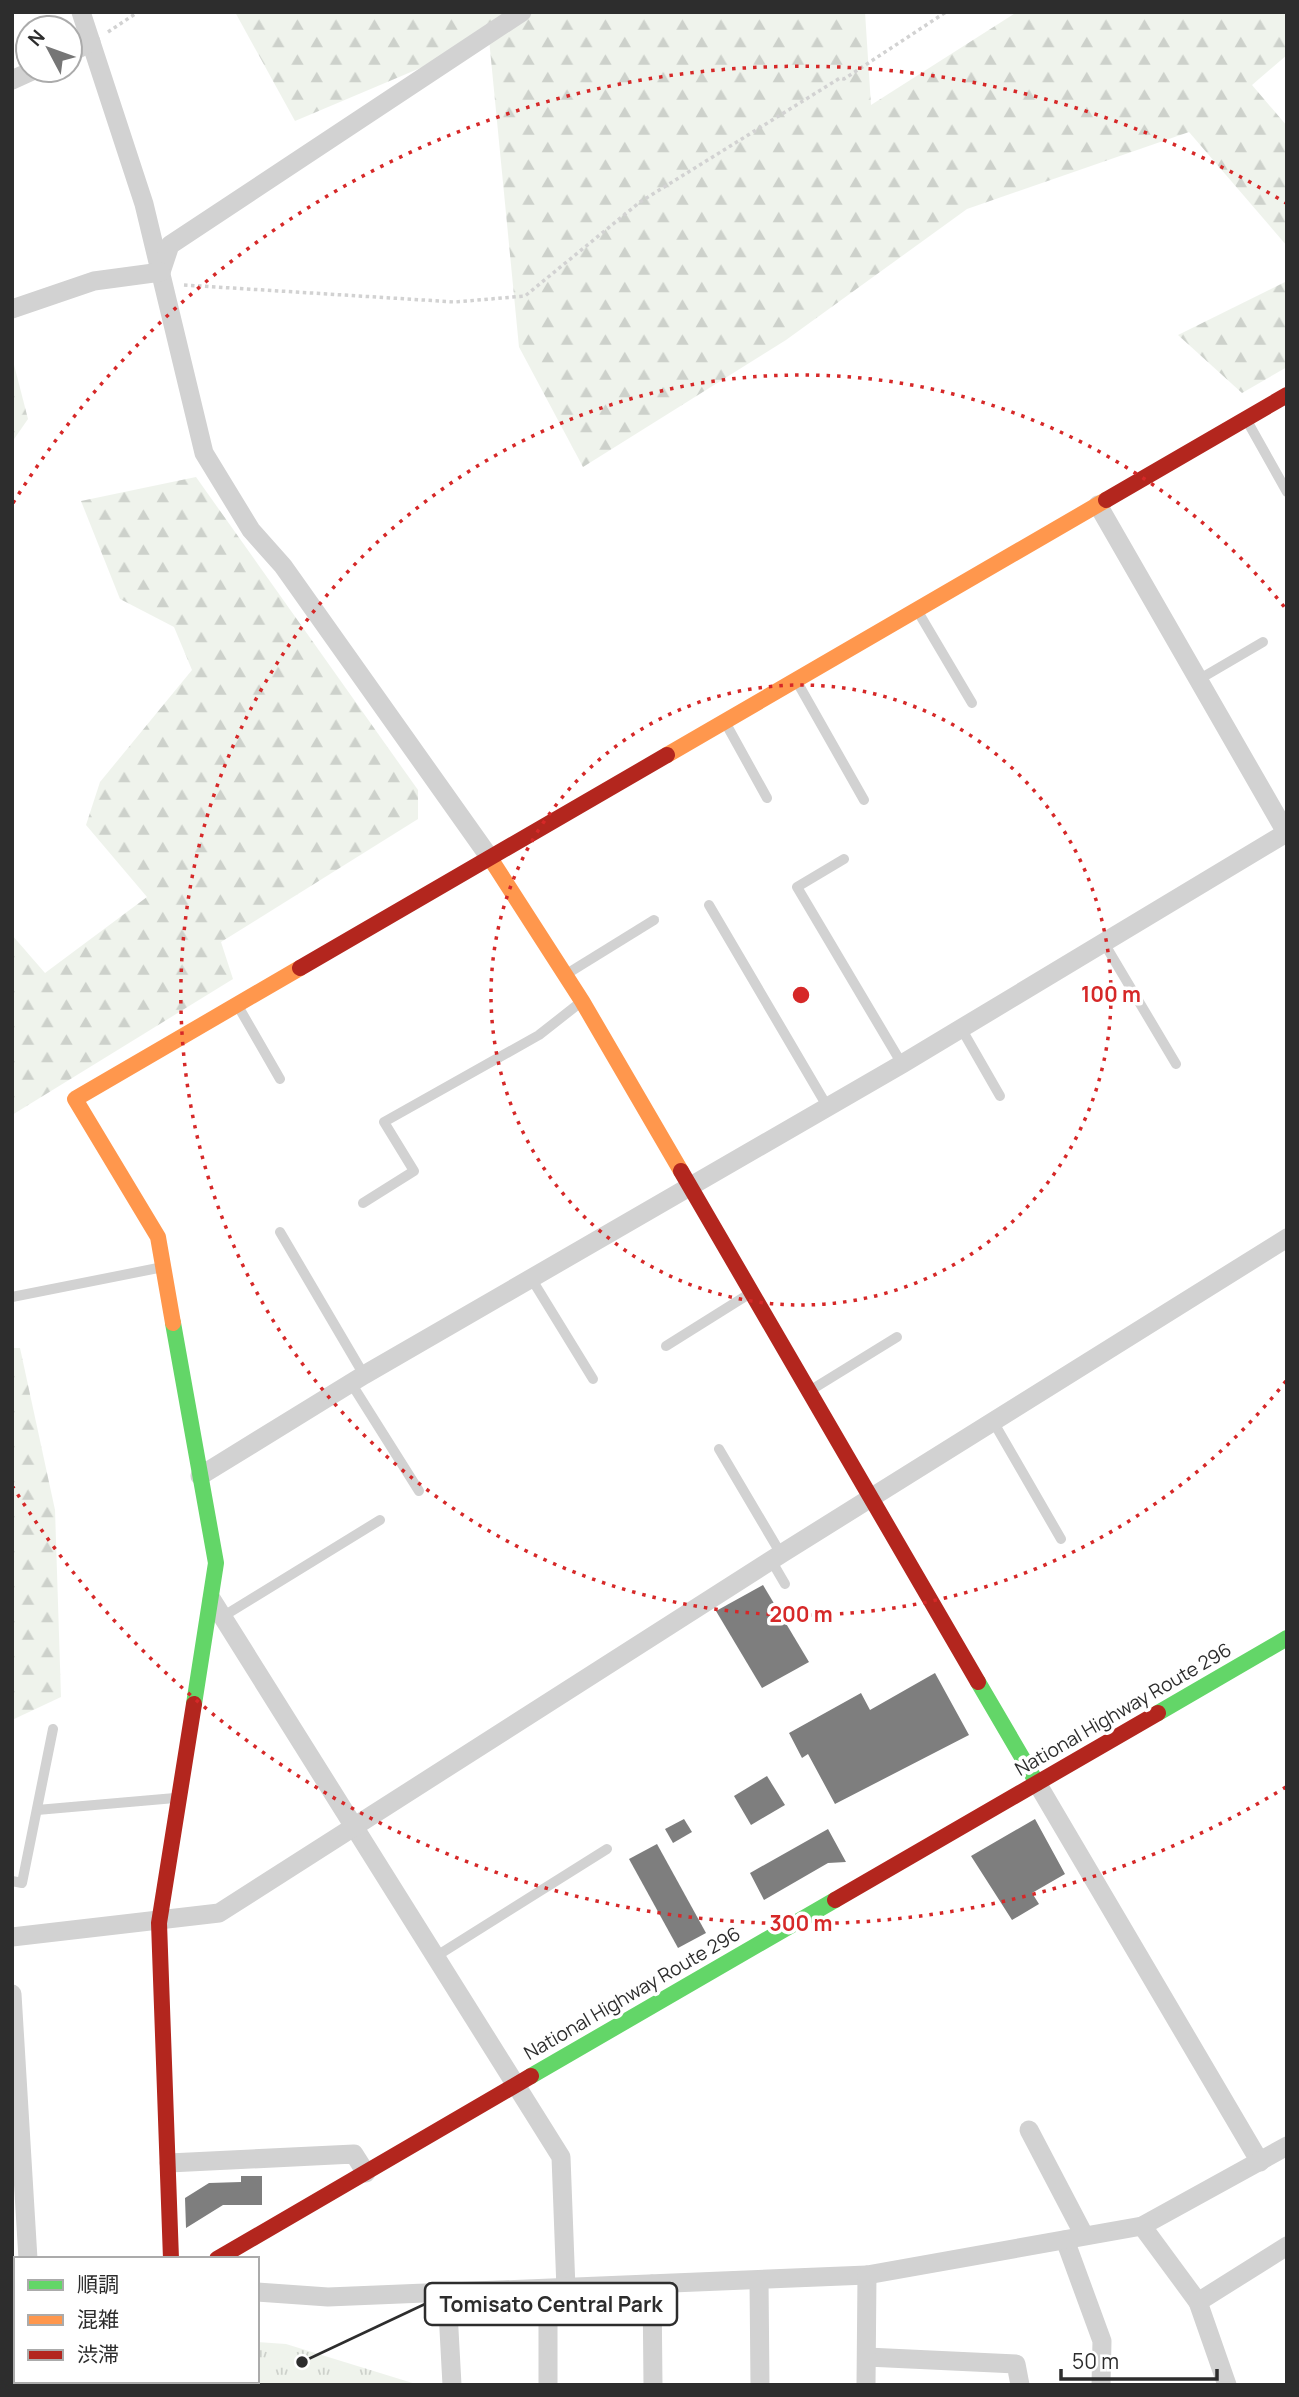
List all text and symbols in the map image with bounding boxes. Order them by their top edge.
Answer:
north arrow [14,14,84,84]
text: N [22,24,50,52]
text: 100 m [1081,980,1141,1008]
centre of rings [789,983,813,1007]
text: 200 m [769,1600,833,1628]
street label: National Highway Route 296 [1010,1636,1236,1782]
text: 300 m [770,1909,832,1937]
street label: National Highway Route 296 [519,1920,745,2066]
legend [14,2257,259,2383]
text: 順調 [77,2270,119,2298]
callout: Tomisato Central Park [425,2283,677,2325]
text: Tomisato Central Park [439,2290,663,2318]
text: 混雑 [77,2305,119,2333]
scale bar [1061,2338,1217,2382]
text: 渋滞 [77,2340,119,2368]
text: 50 m [1072,2347,1119,2375]

